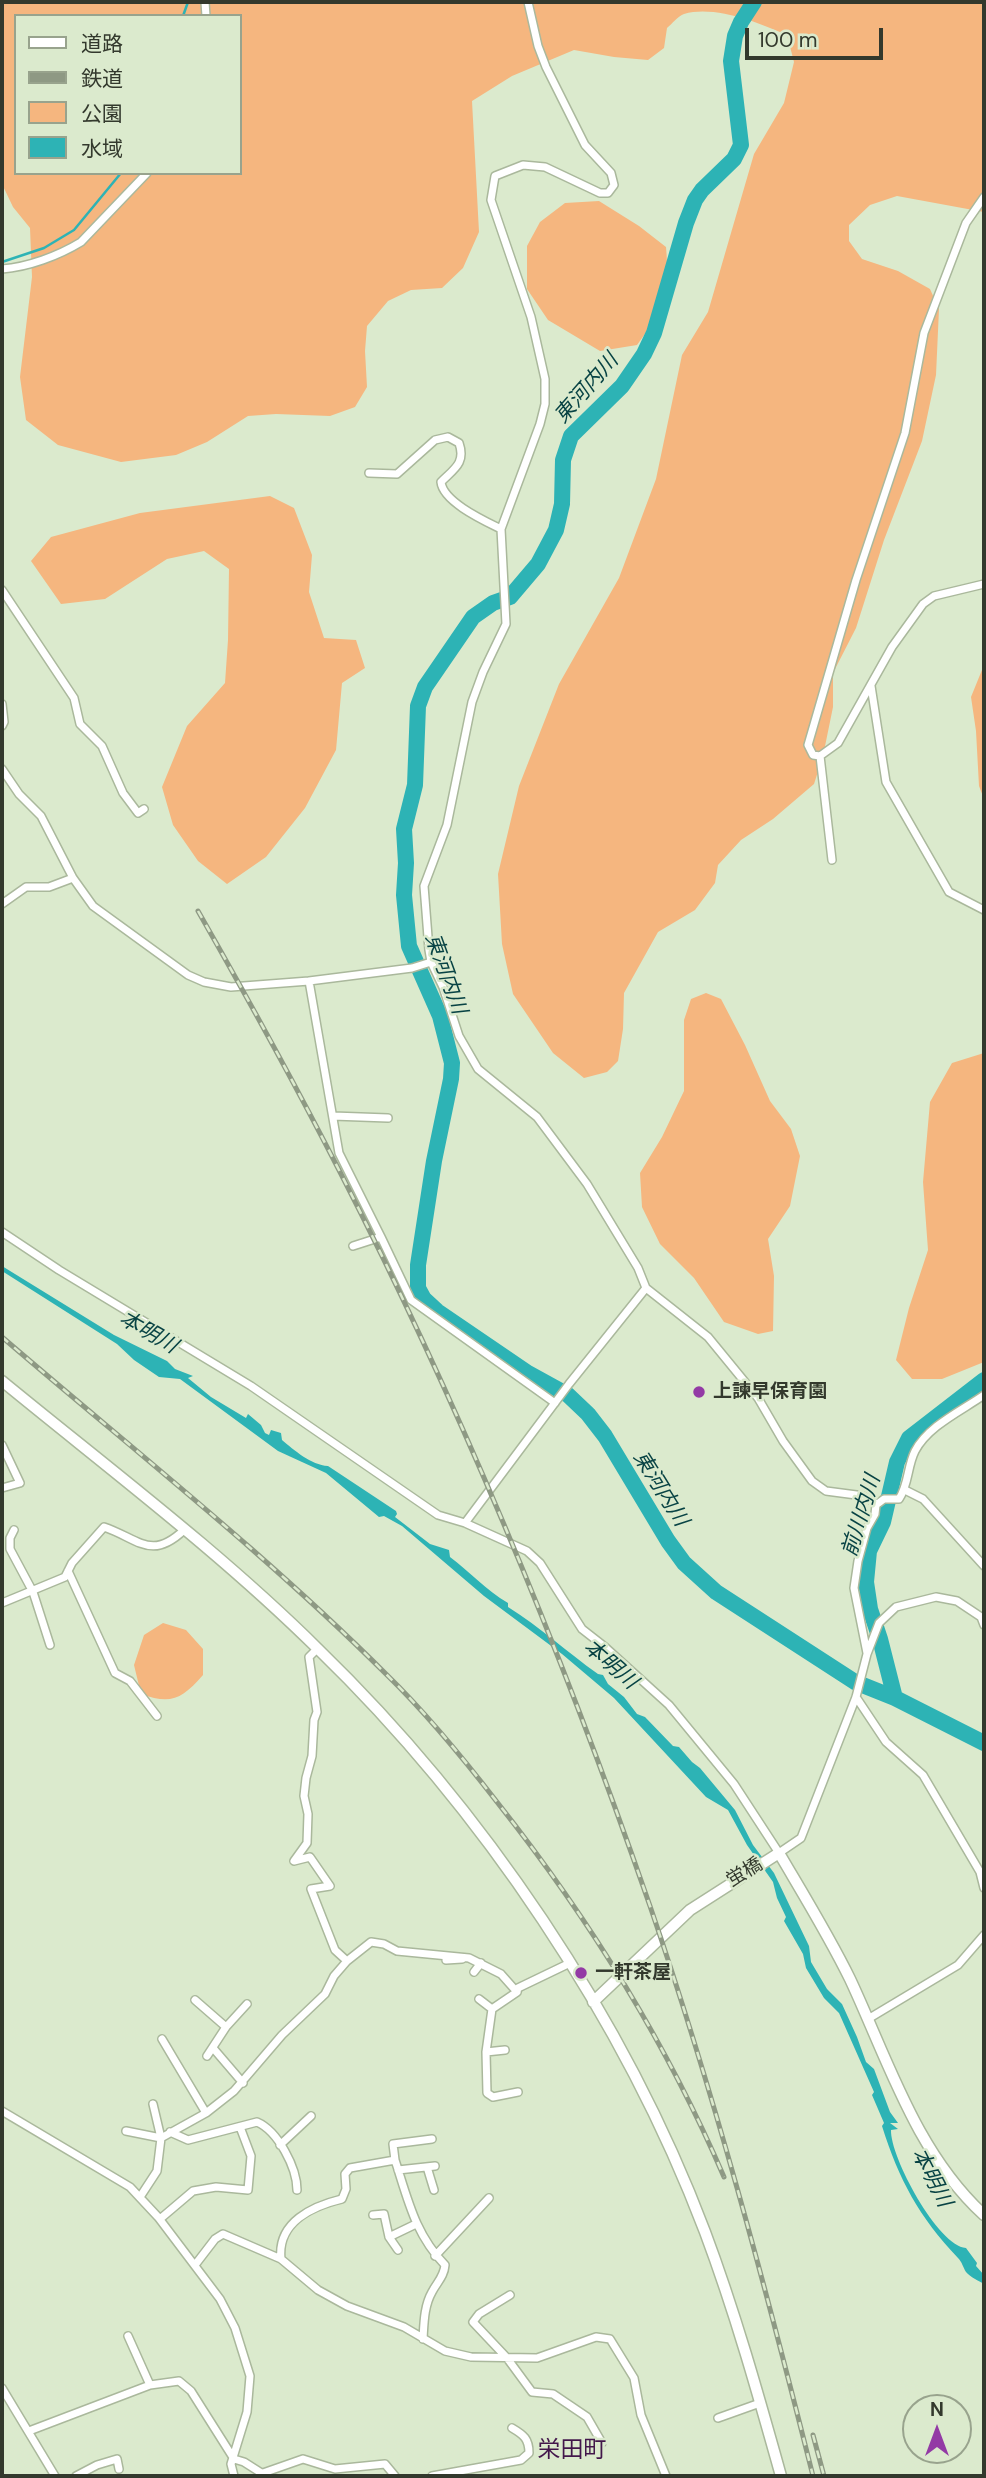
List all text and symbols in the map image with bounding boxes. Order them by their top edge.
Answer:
legend [14,14,242,175]
scale bar [748,14,886,58]
text: 100 m [758,26,818,54]
text: 道路 [81,30,123,58]
text: 鉄道 [81,65,123,93]
text: 公園 [81,100,123,128]
text: 水域 [81,135,123,163]
water label: 東河内川 [550,349,624,429]
water label: 東河内川 [419,930,471,1018]
water label: 本明川 [114,1306,182,1360]
place label: 上諫早保育園 [713,1381,827,1403]
marker: 上諫早保育園 [691,1384,707,1400]
water label: 東河内川 [627,1447,693,1531]
water label: 前川内川 [838,1472,886,1560]
water label: 本明川 [578,1635,642,1695]
street label: 蛍橋 [723,1853,767,1893]
place label: 一軒茶屋 [595,1962,671,1984]
marker: 一軒茶屋 [573,1965,589,1981]
water label: 本明川 [905,2144,957,2212]
north arrow [902,2394,972,2464]
text: N [930,2397,944,2422]
district label: 栄田町 [538,2437,606,2465]

